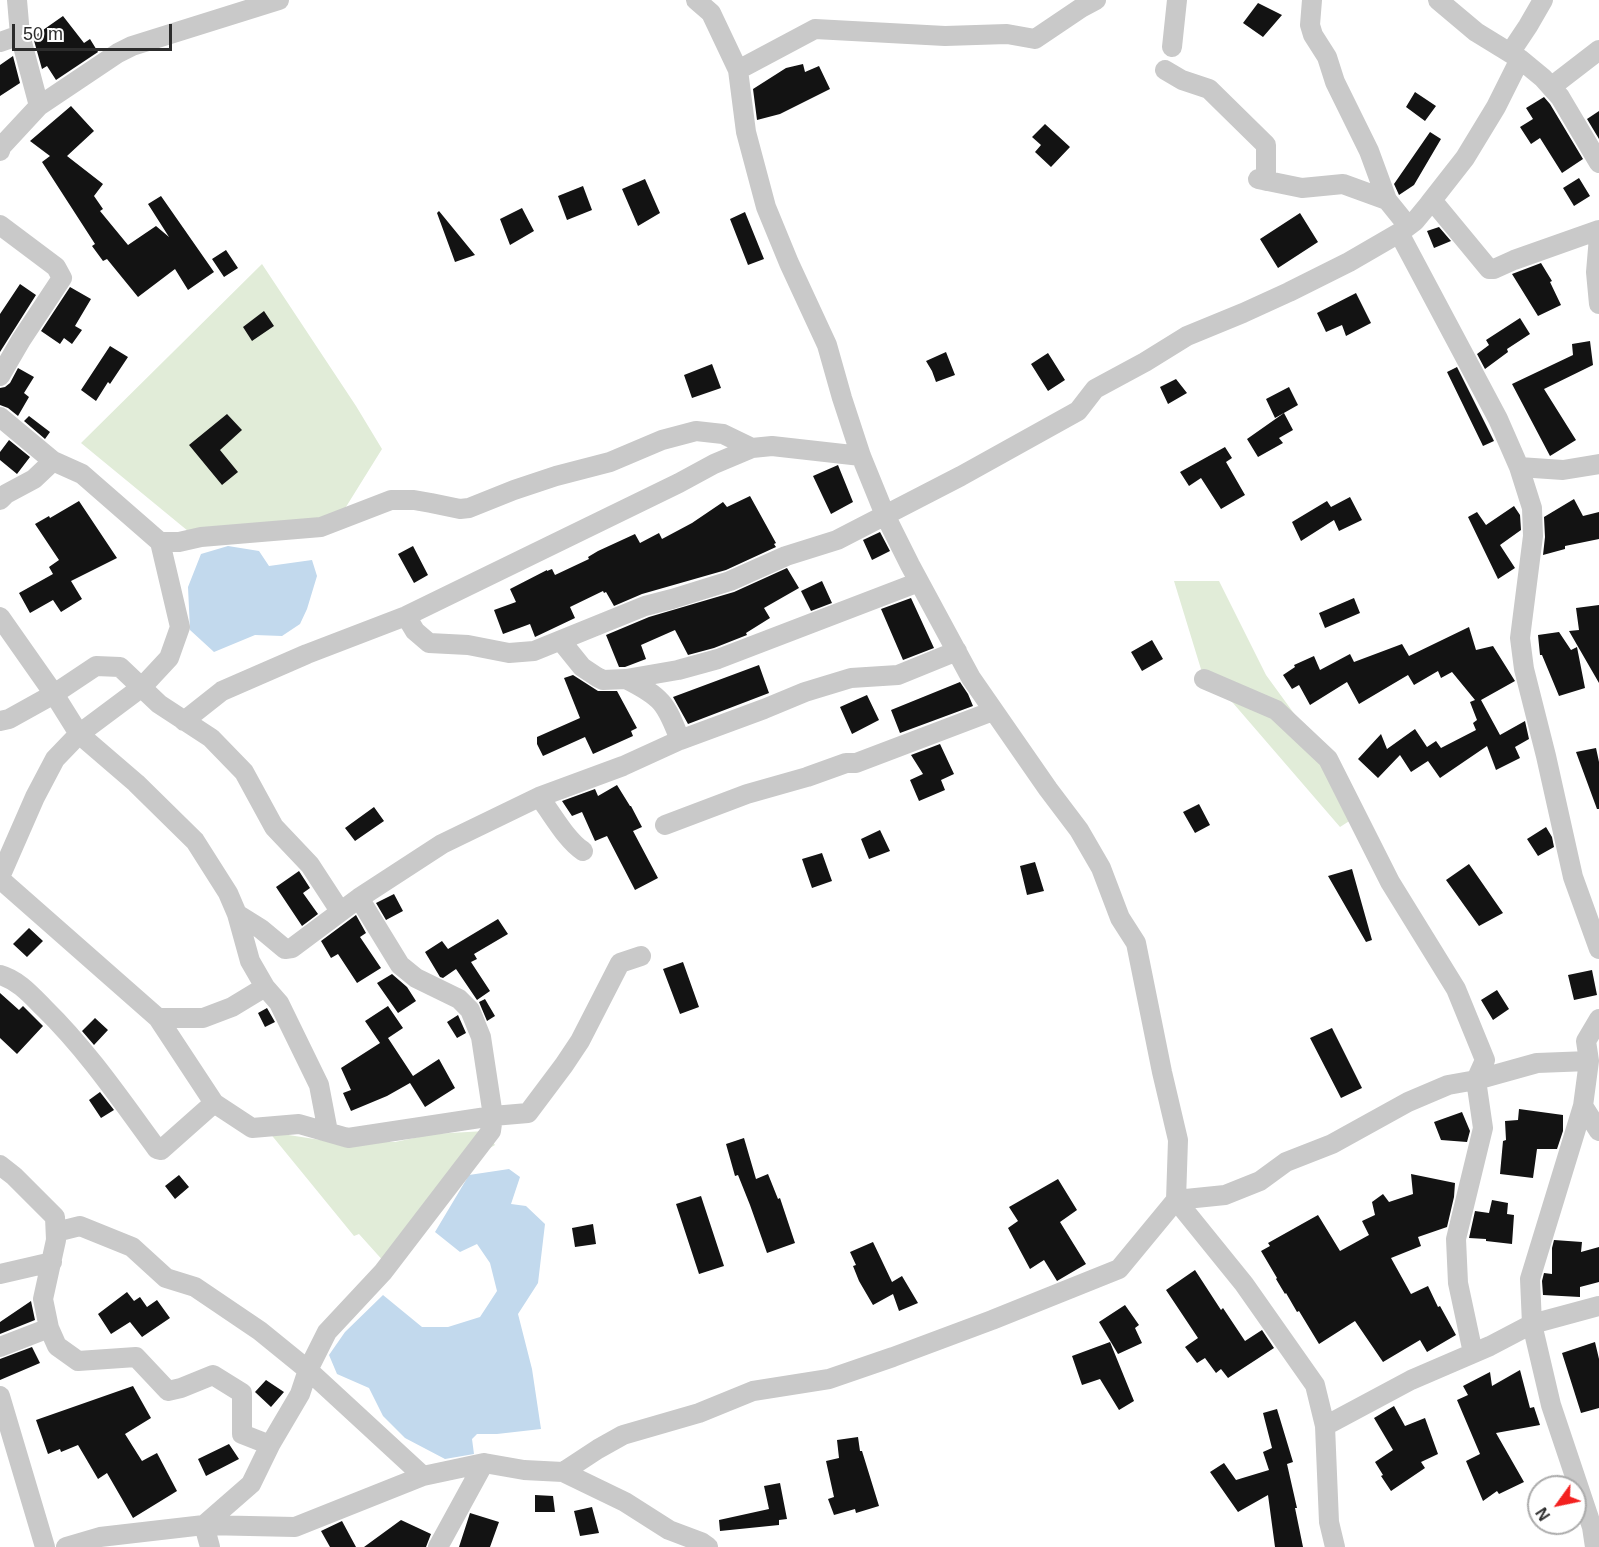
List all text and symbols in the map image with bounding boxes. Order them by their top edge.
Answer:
scale bar [15,12,176,50]
text: 50 m [23,24,63,44]
north arrow [1527,1475,1587,1535]
text: N [1533,1505,1553,1523]

